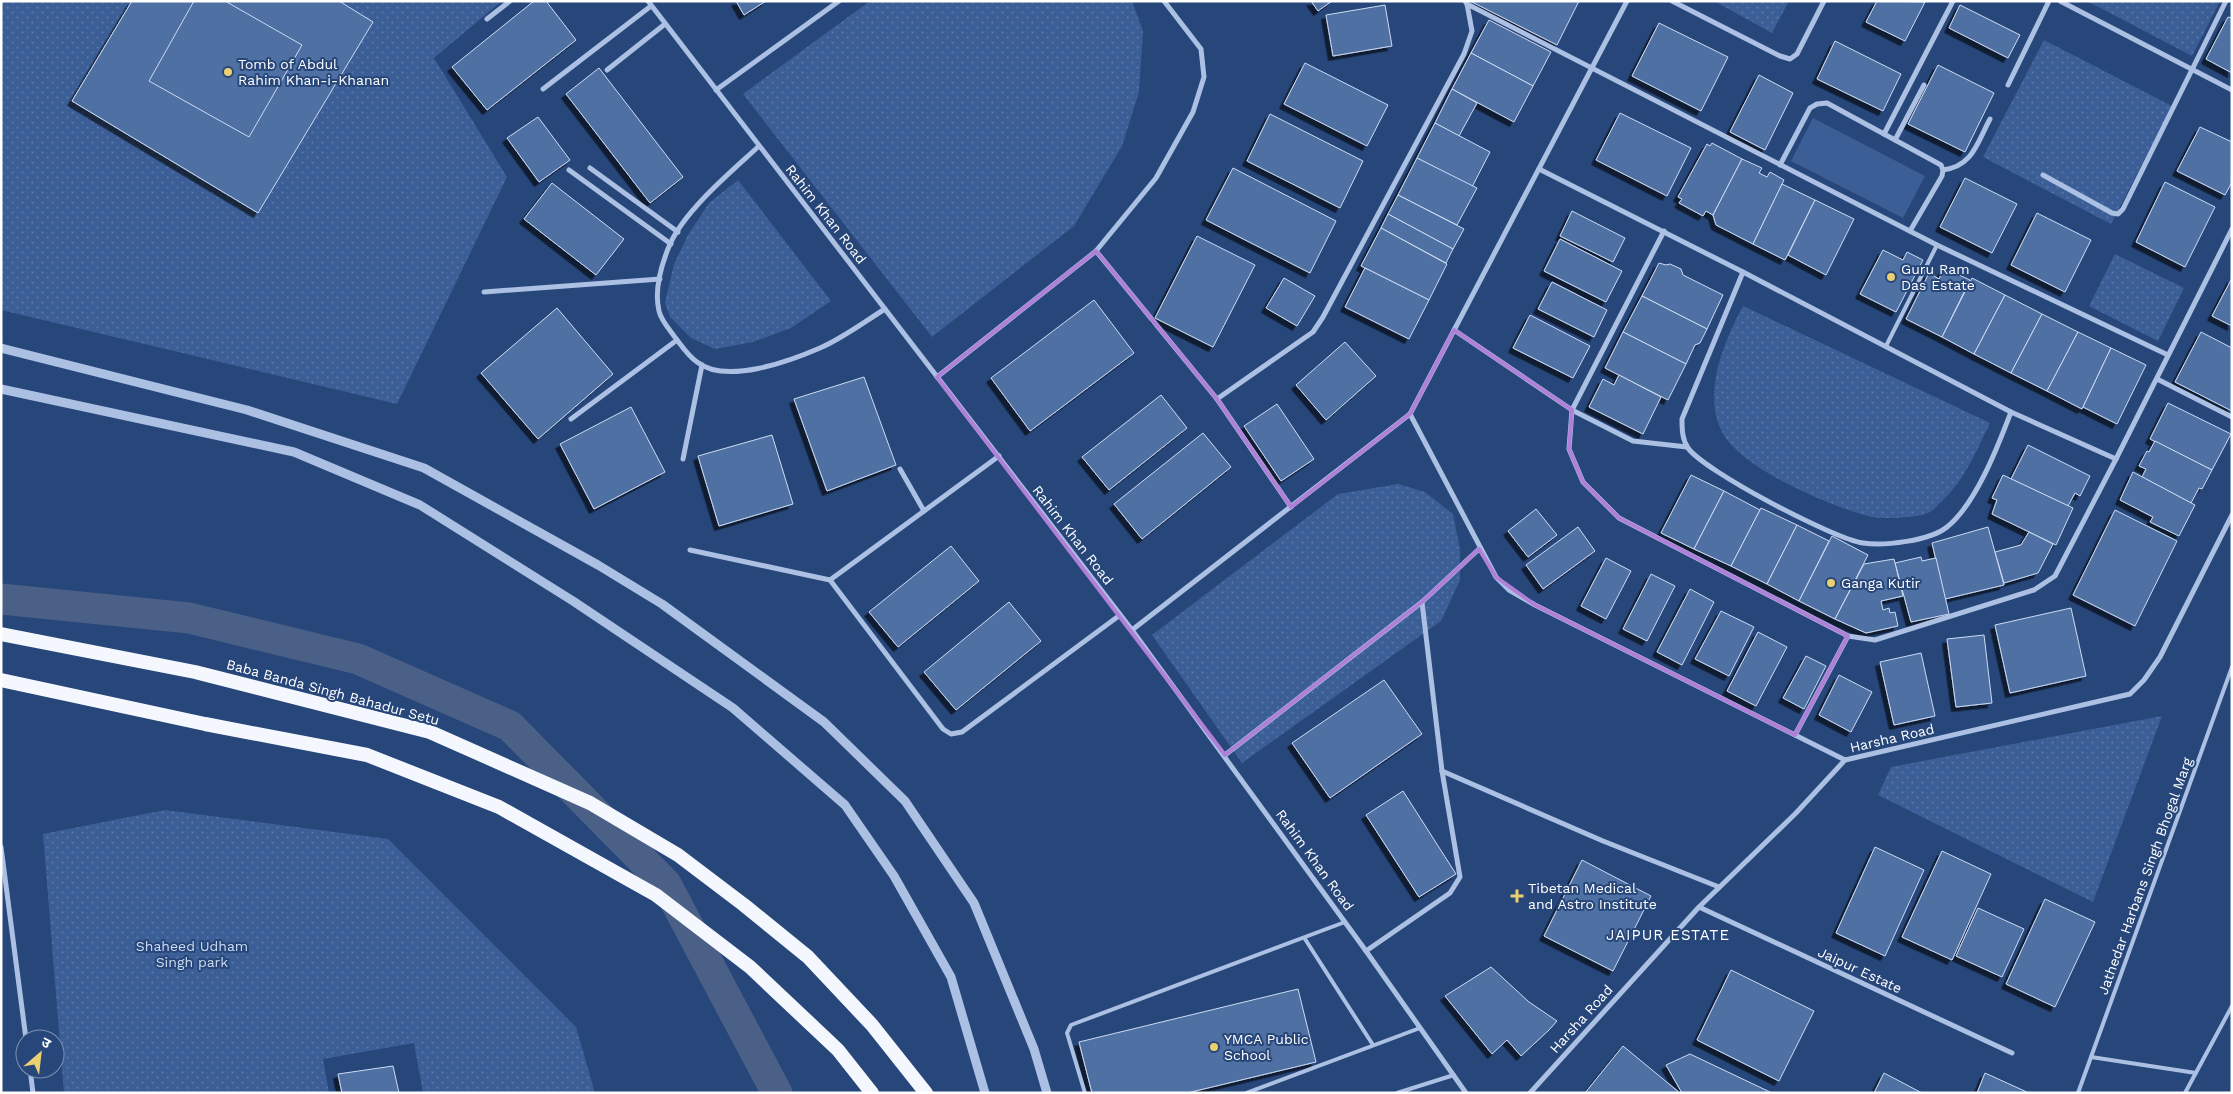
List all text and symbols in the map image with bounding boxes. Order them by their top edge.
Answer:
place label: Tomb of Abdul Rahim Khan-i-Khanan [238,56,389,88]
marker: Tomb of Abdul Rahim Khan-i-Khanan [222,66,234,78]
street label: Rahim Khan Road [782,161,870,267]
place label: Guru Ram Das Estate [1901,261,1975,293]
marker: Guru Ram Das Estate [1885,271,1897,283]
street label: Rahim Khan Road [1029,482,1117,588]
place label: Ganga Kutir [1841,575,1921,591]
marker: Ganga Kutir [1825,577,1837,589]
street label: Baba Banda Singh Bahadur Setu [225,656,441,728]
street label: Harsha Road [1848,721,1936,755]
street label: Jathedar Harbans Singh Bhogal Marg [2095,755,2196,997]
street label: Rahim Khan Road [1273,806,1357,914]
place label: Tibetan Medical and Astro Institute [1528,880,1657,912]
marker: Tibetan Medical and Astro Institute [1510,889,1524,903]
district label: JAIPUR ESTATE [1606,926,1730,944]
park label: Shaheed Udham Singh park [136,938,248,970]
street label: Jaipur Estate [1816,944,1904,996]
street label: Harsha Road [1546,982,1616,1056]
north arrow [15,1029,65,1079]
place label: YMCA Public School [1224,1031,1309,1063]
text: उ [39,1034,54,1052]
marker: YMCA Public School [1208,1041,1220,1053]

